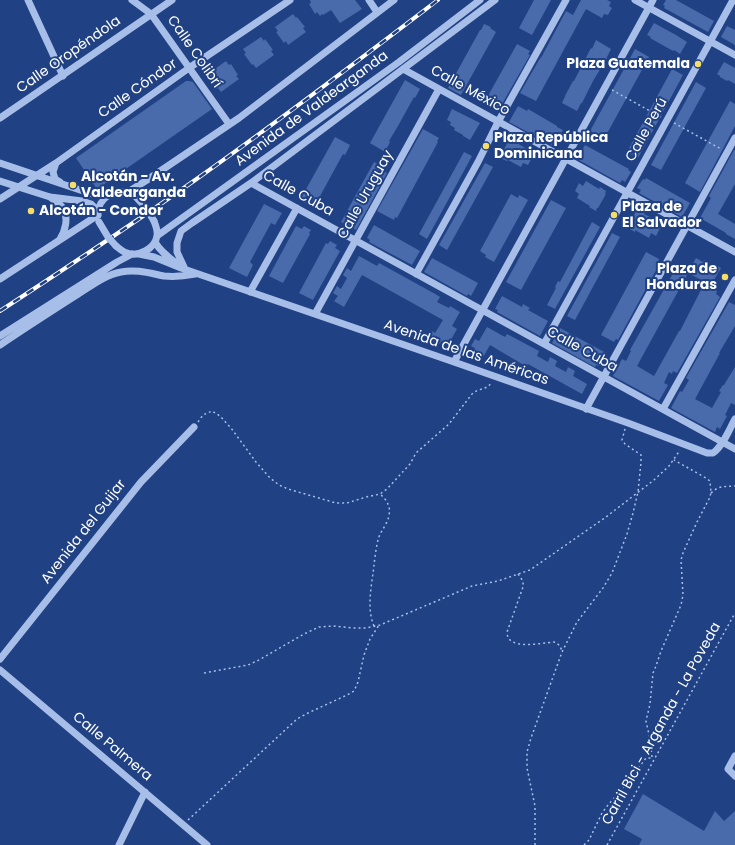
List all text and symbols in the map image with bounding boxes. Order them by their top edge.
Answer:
street label: Calle Oropéndola [14,13,124,97]
street label: Calle Colibrí [163,13,225,91]
street label: Avenida de Valdearganda [232,48,392,170]
street label: Calle Cóndor [96,56,180,122]
place label: Plaza Guatemala [566,56,690,72]
marker: Plaza Guatemala [693,59,703,69]
street label: Calle México [427,62,513,120]
street label: Calle Perú [623,95,671,165]
place label: Plaza República Dominicana [494,130,608,162]
marker: Plaza República Dominicana [481,141,491,151]
street label: Calle Uruguay [335,148,397,242]
street label: Calle Cuba [260,168,336,220]
place label: Alcotán - Av. Valdearganda [81,169,186,202]
marker: Alcotán - Av. Valdearganda [68,180,78,190]
place label: Plaza de El Salvador [622,199,702,232]
place label: Alcotán - Condor [39,203,163,219]
marker: Alcotán - Condor [26,206,36,216]
marker: Plaza de El Salvador [609,210,619,220]
place label: Plaza de Honduras [646,261,717,294]
marker: Plaza de Honduras [720,272,730,282]
street label: Avenida de las Américas [381,317,551,389]
street label: Calle Cuba [544,324,620,376]
street label: Avenida del Guijar [38,476,130,588]
street label: Carril Bici - Arganda - La Poveda [599,620,725,828]
street label: Calle Palmera [69,709,155,785]

